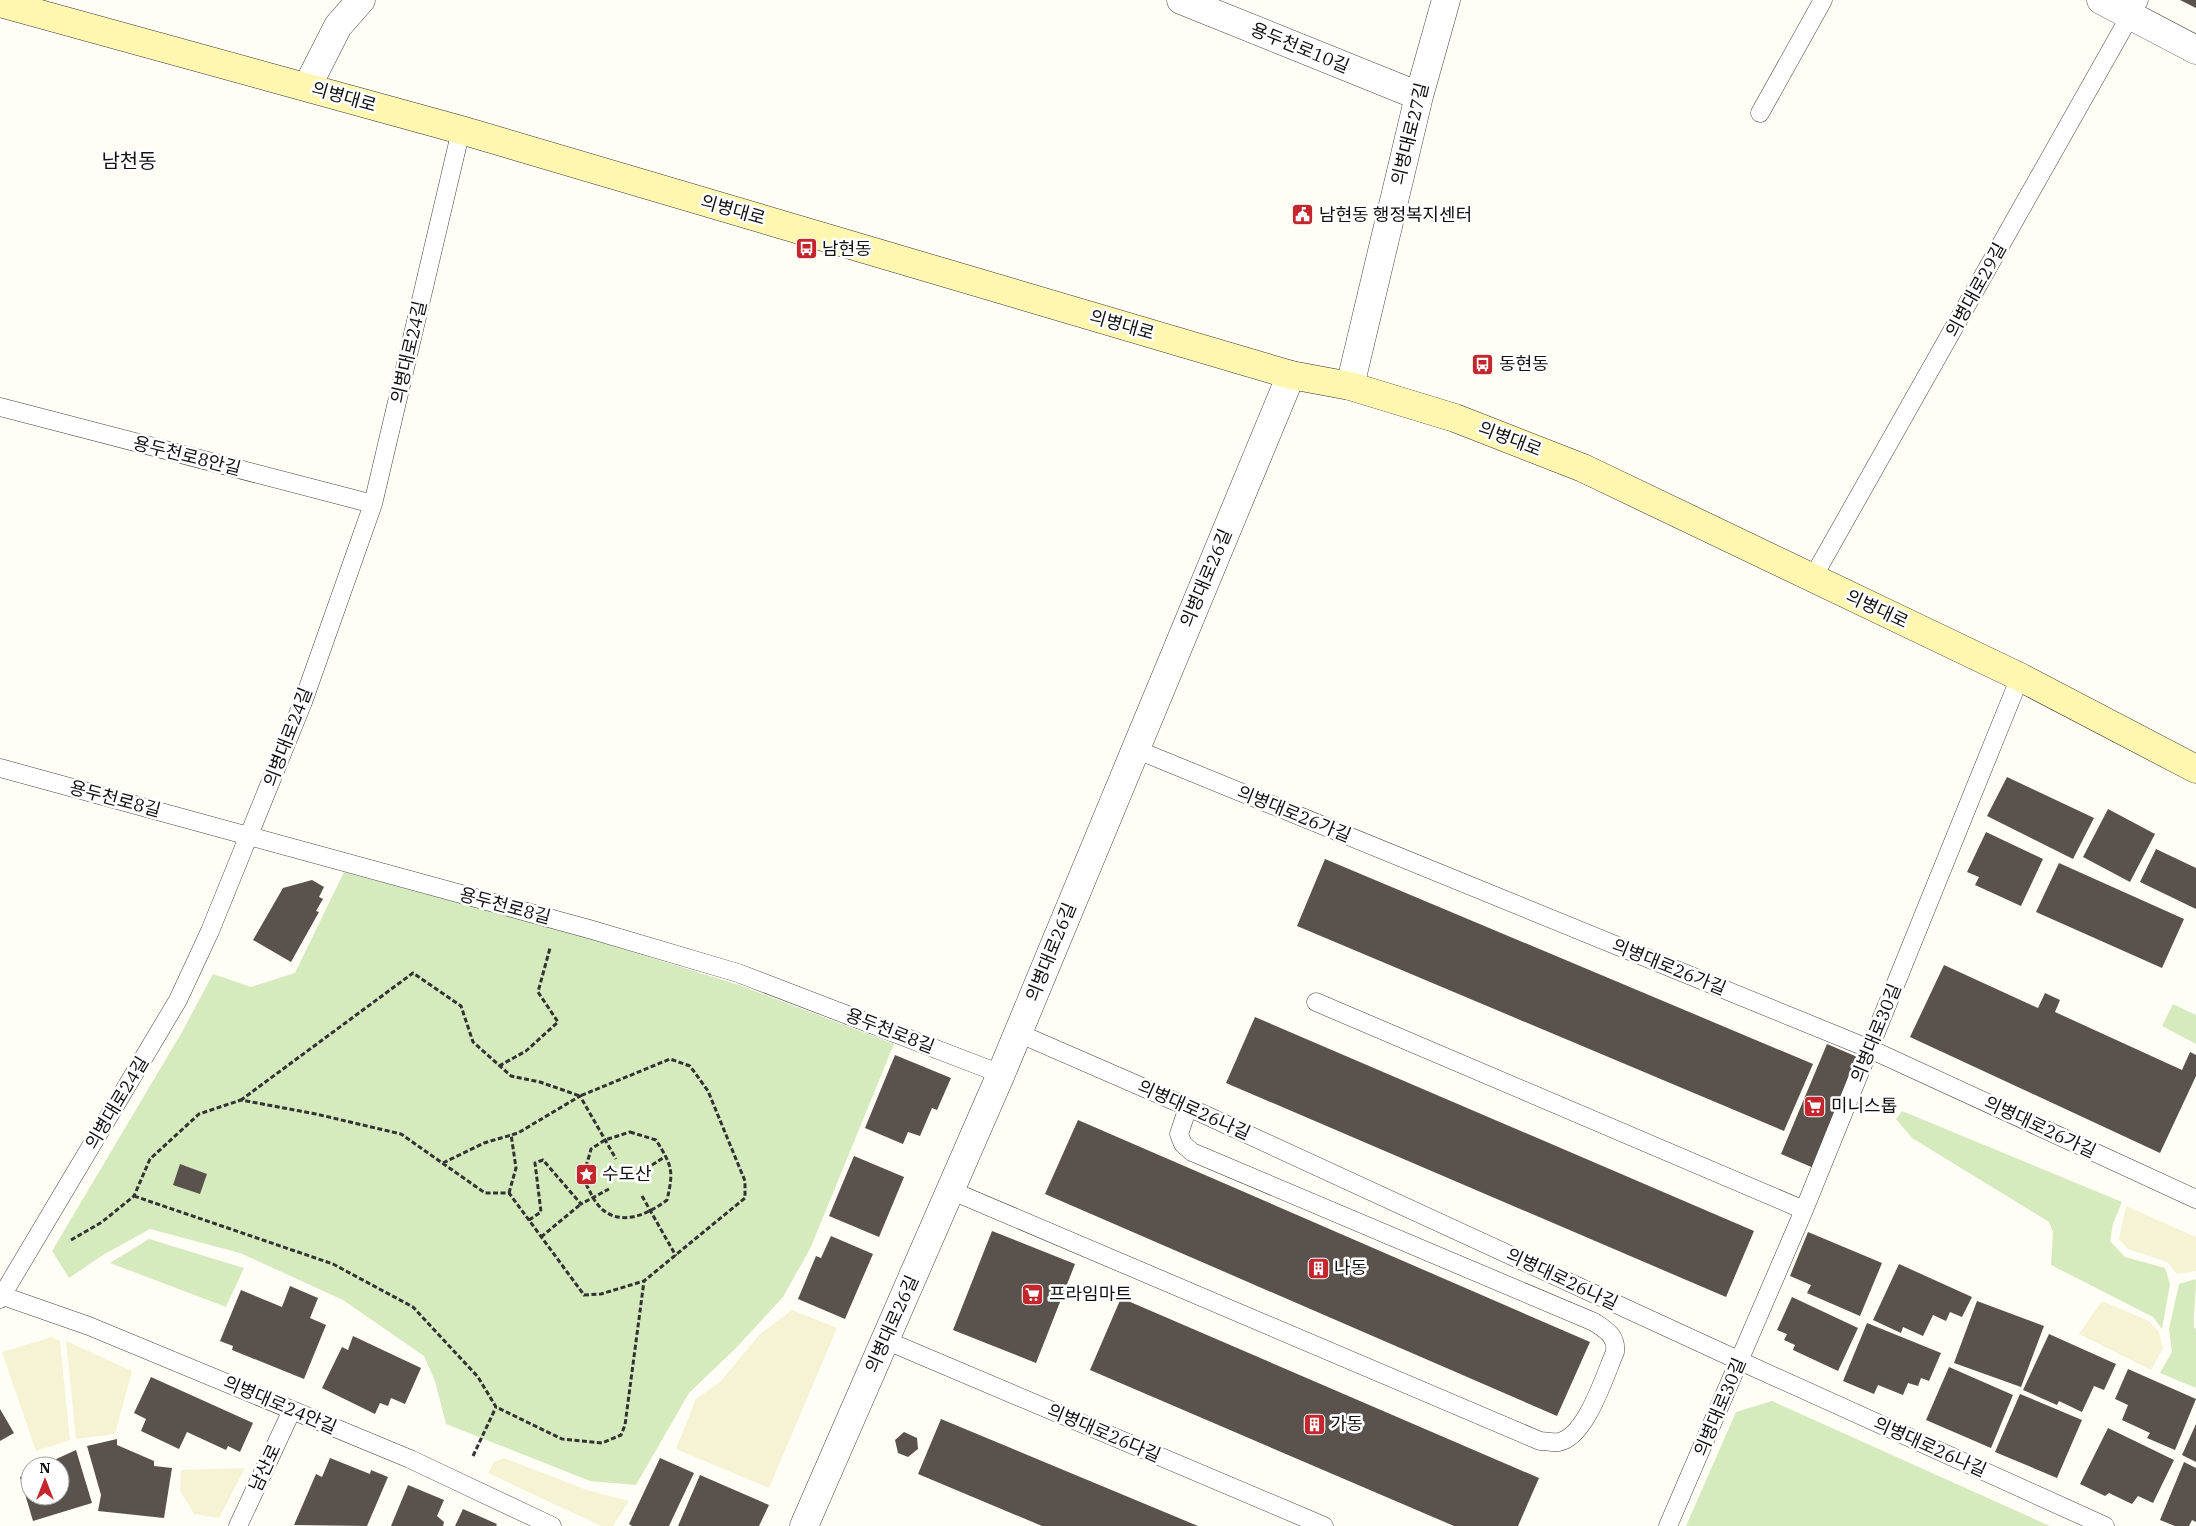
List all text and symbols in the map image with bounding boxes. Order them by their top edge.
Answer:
street label: 용두천로10길 [1247,17,1353,78]
street label: 의병대로 [309,76,379,117]
street label: 의병대로27길 [1386,80,1433,187]
district label: 남천동 [101,147,157,174]
street label: 의병대로 [698,189,768,230]
public building icon: 남현동 행정복지센터 [1291,203,1315,227]
place label: 남현동 행정복지센터 [1319,203,1472,226]
bus stop icon: 남현동 [794,237,818,261]
place label: 남현동 [822,237,872,260]
street label: 의병대로29길 [1940,239,2011,341]
street label: 의병대로24길 [386,298,431,405]
street label: 의병대로 [1087,304,1157,345]
bus stop icon: 동현동 [1471,352,1495,376]
place label: 동현동 [1499,352,1549,375]
street label: 의병대로 [1475,416,1545,461]
street label: 용두천로8안길 [131,431,243,480]
street label: 의병대로26길 [1175,525,1237,630]
street label: 의병대로 [1842,584,1912,633]
street label: 의병대로24길 [258,684,317,790]
street label: 용두천로8길 [67,775,163,822]
street label: 의병대로26가길 [1234,780,1355,847]
street label: 용두천로8길 [457,882,553,929]
street label: 의병대로26길 [1020,899,1081,1005]
street label: 의병대로26가길 [1609,933,1730,1000]
street label: 의병대로30길 [1845,980,1906,1086]
street label: 용두천로8길 [842,1003,938,1058]
street label: 의병대로24길 [80,1052,153,1153]
street label: 의병대로26나길 [1134,1074,1254,1145]
street label: 의병대로26가길 [1981,1091,2100,1163]
supermarket icon: 미니스톱 [1803,1094,1827,1118]
place label: 미니스톱 [1831,1094,1897,1117]
place icon: 수도산 [574,1162,598,1186]
place label: 수도산 [602,1162,652,1185]
street label: 의병대로26나길 [1503,1243,1622,1315]
building icon: 나동 [1306,1256,1330,1280]
place label: 나동 [1334,1256,1367,1279]
street label: 의병대로26길 [860,1271,923,1376]
supermarket icon: 프라임마트 [1021,1282,1045,1306]
place label: 프라임마트 [1049,1282,1132,1305]
street label: 의병대로30길 [1689,1354,1751,1459]
street label: 의병대로24안길 [220,1370,340,1439]
street label: 의병대로26다길 [1044,1398,1164,1467]
street label: 의병대로26나길 [1870,1411,1990,1482]
building icon: 가동 [1302,1412,1326,1436]
place label: 가동 [1330,1412,1363,1435]
street label: 남산로 [244,1440,285,1495]
north arrow [20,1456,70,1506]
text: N [39,1459,51,1477]

